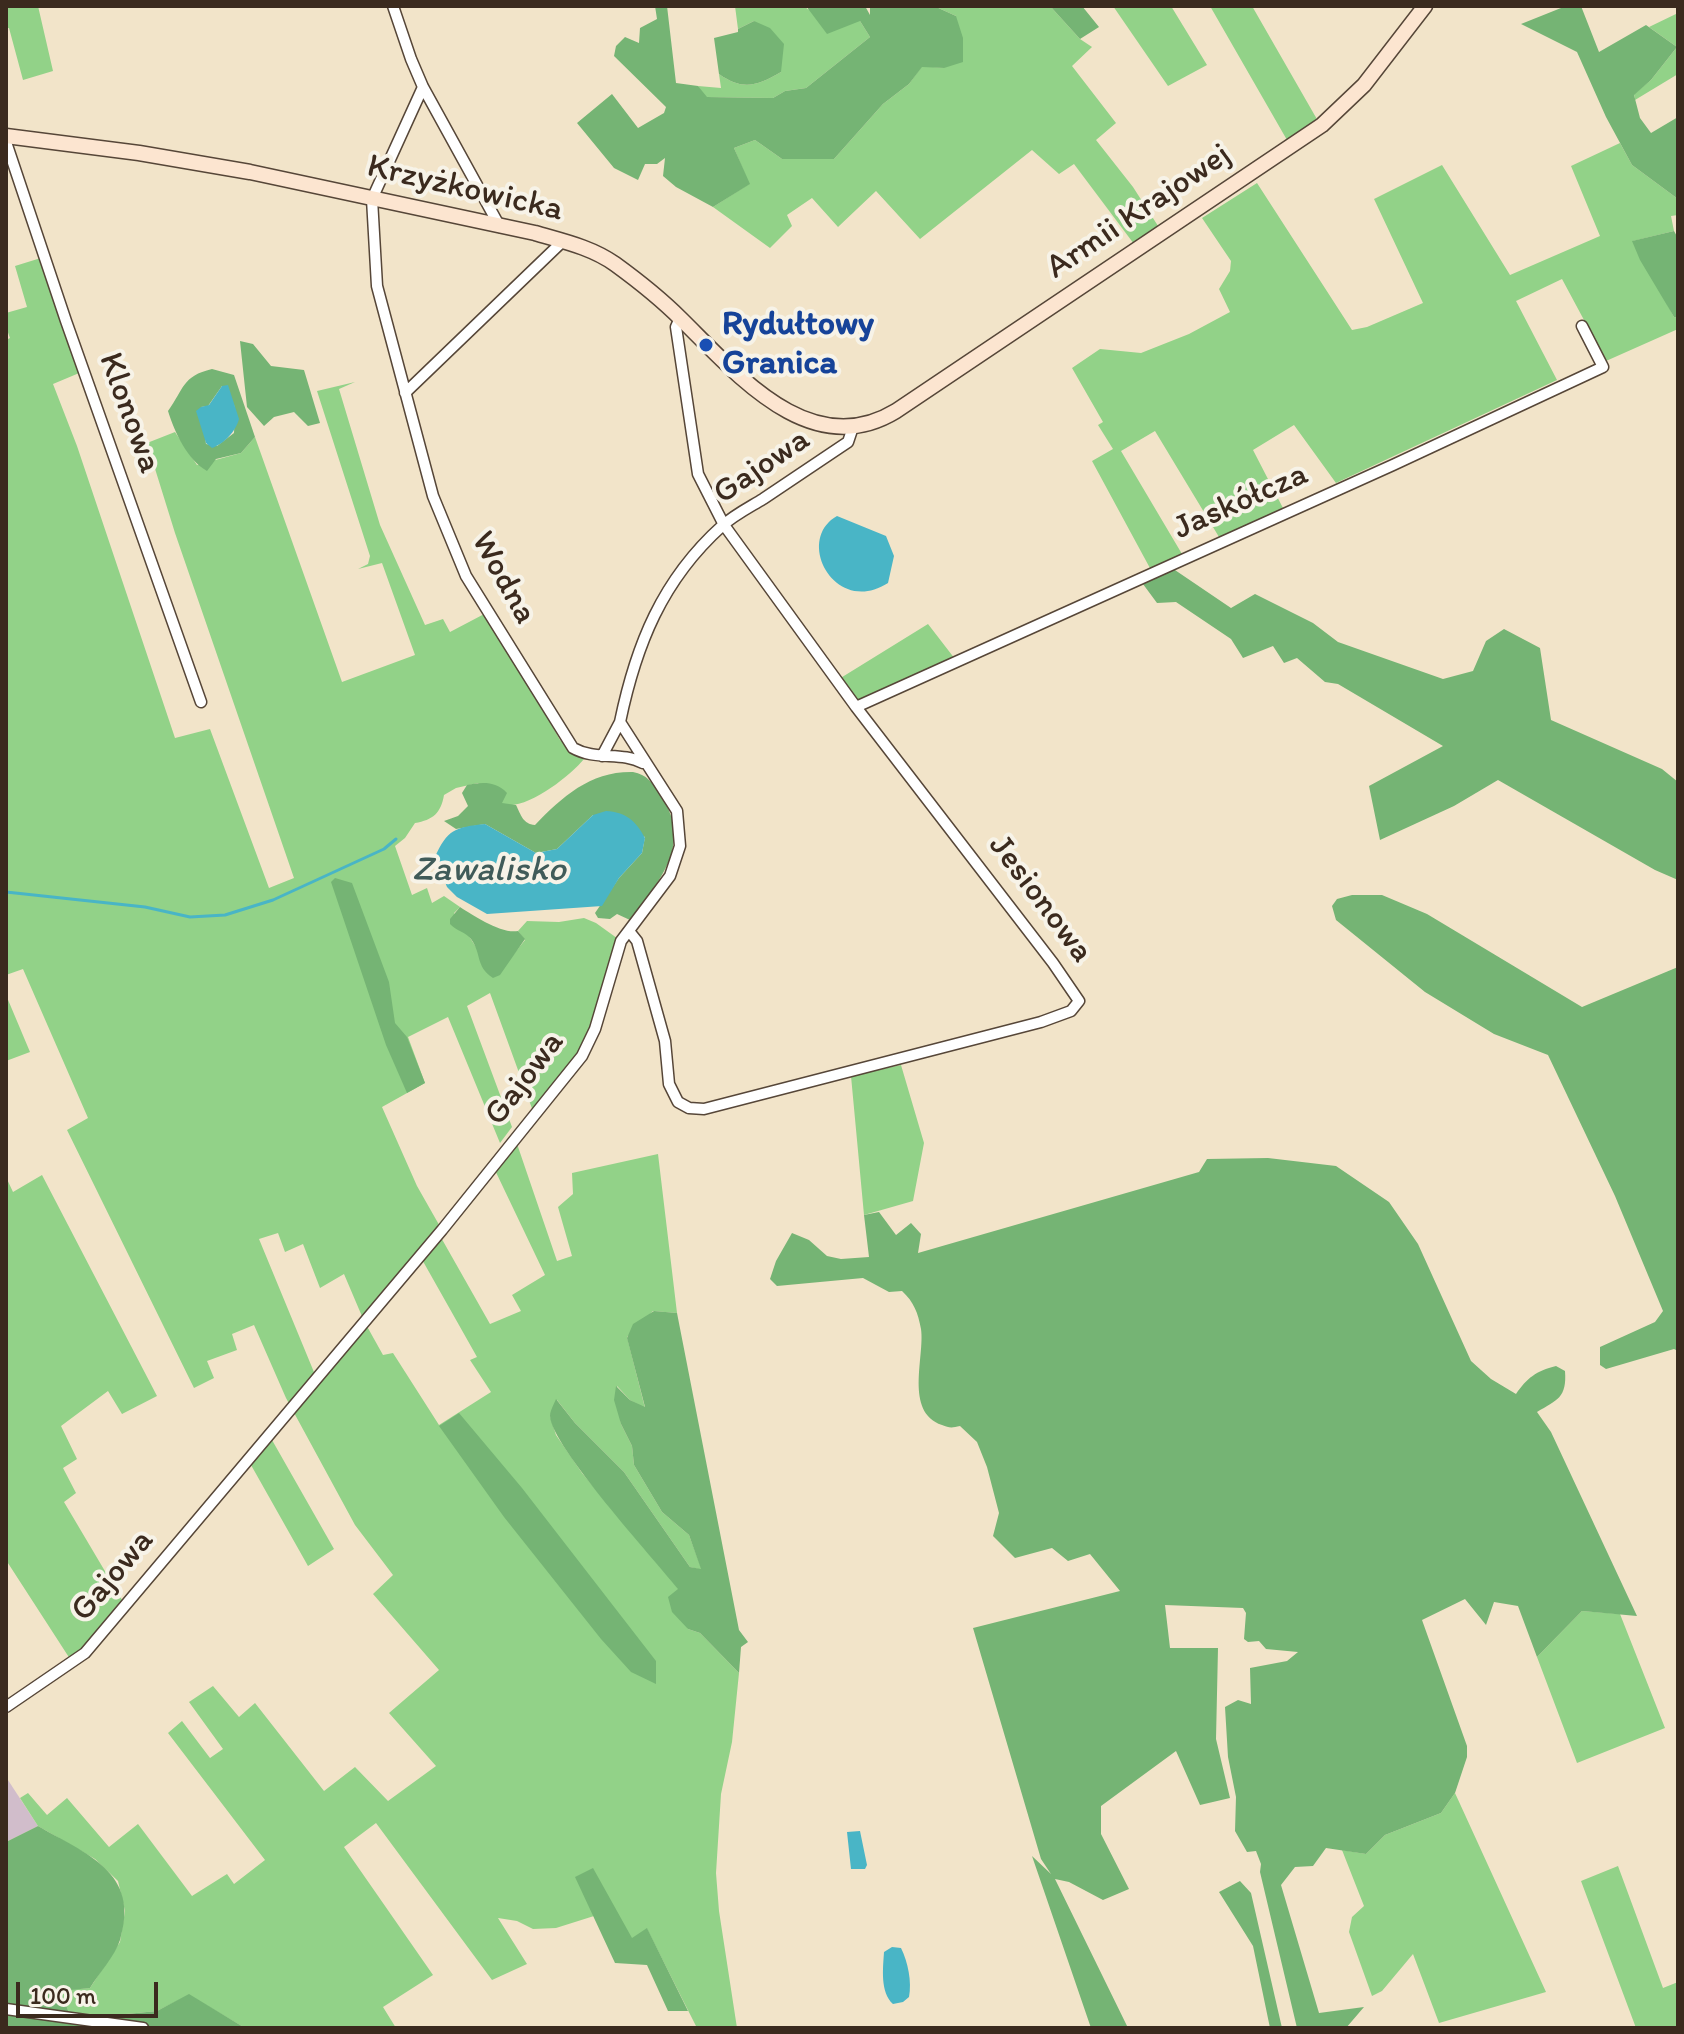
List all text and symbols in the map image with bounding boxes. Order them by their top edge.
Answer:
street label: Armii Krajowej [1039,135,1239,289]
street label: Krzyżkowicka [363,147,567,231]
place label: Rydułtowy Granica [722,305,874,384]
marker: Rydułtowy Granica [697,336,715,354]
street label: Klonowa [88,347,170,479]
street label: Gajowa [706,420,818,514]
street label: Jaskółcza [1168,454,1314,550]
street label: Wodna [461,525,545,631]
street label: Jesionowa [979,827,1101,971]
water label: Zawalisko [412,849,566,893]
street label: Gajowa [476,1024,574,1134]
street label: Gajowa [63,1522,163,1630]
scale bar [20,1966,162,2016]
text: 100 m [30,1981,96,2010]

